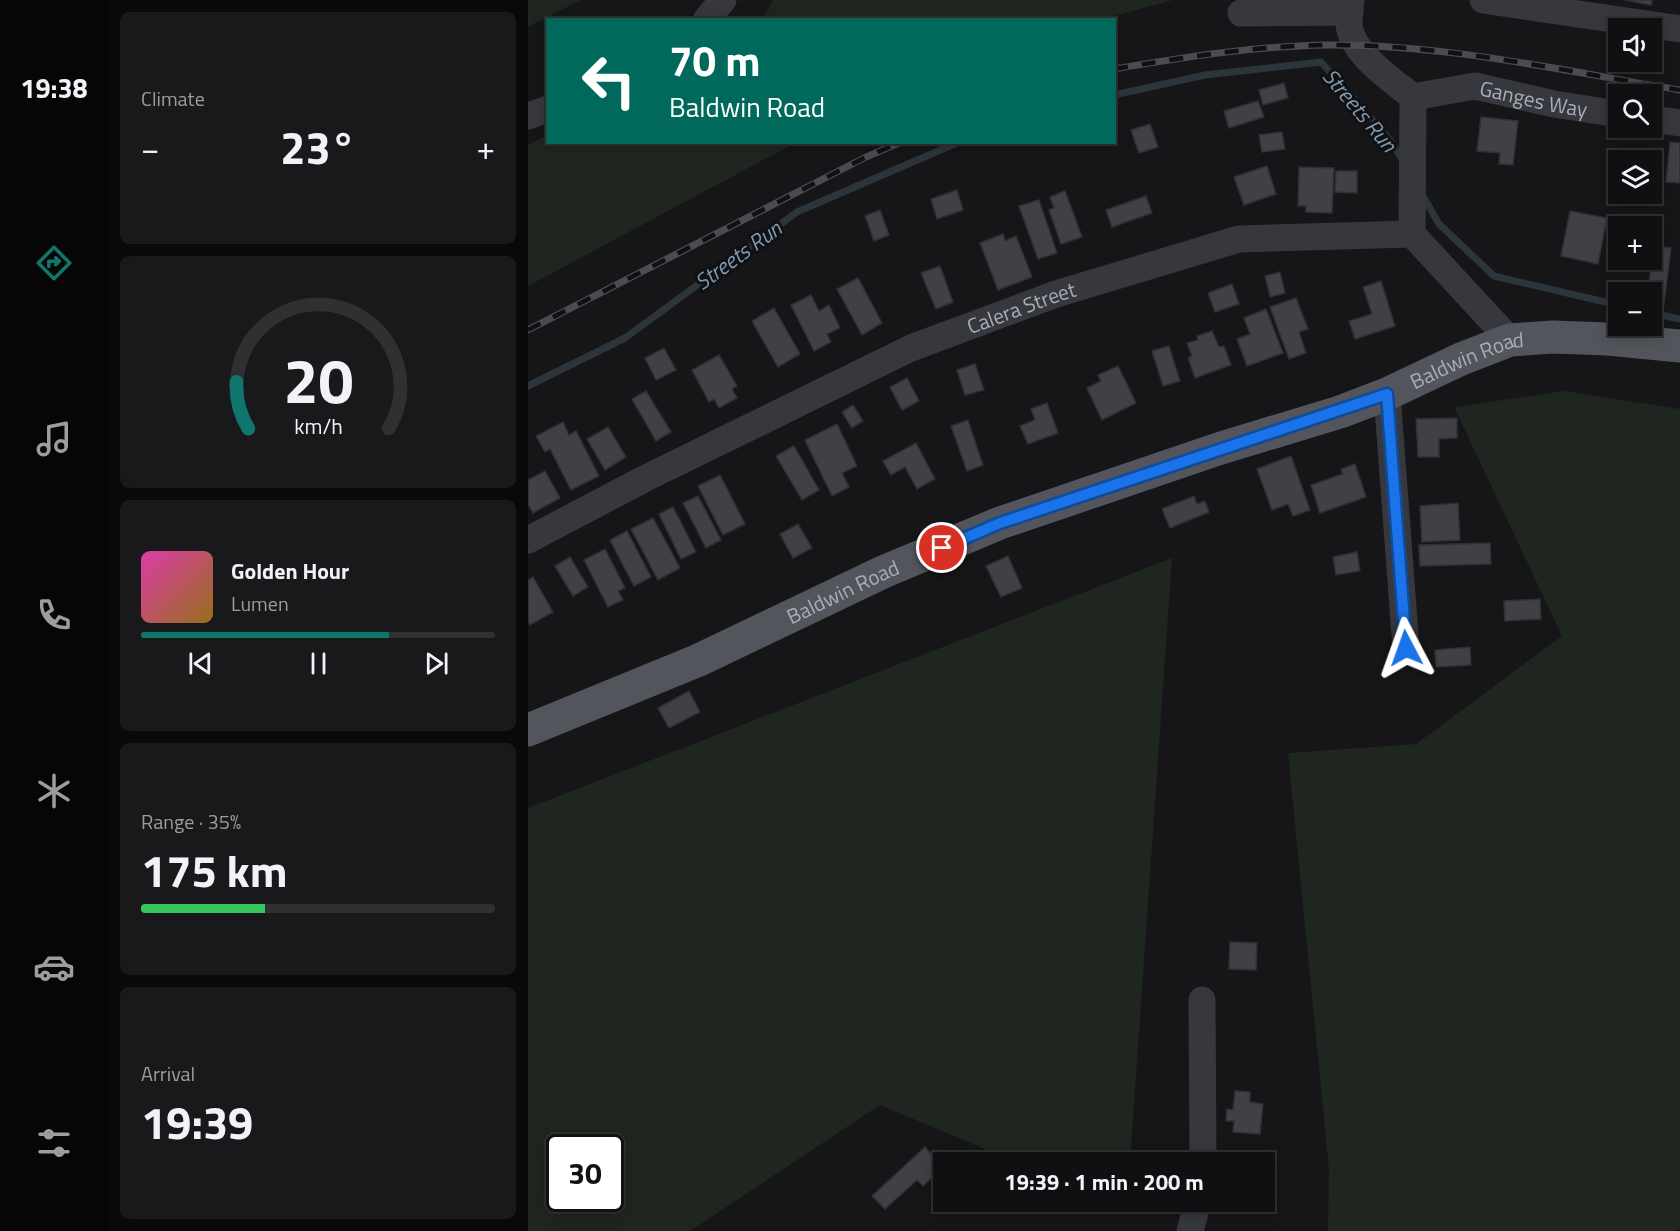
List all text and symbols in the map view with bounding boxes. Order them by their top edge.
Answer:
map controls [1608,18,1662,336]
button: sound [1608,18,1662,72]
text: 70 m [669,28,761,92]
icon: left [570,42,648,120]
water label: Streets Run [1315,61,1406,160]
text: 19:38 [20,67,88,108]
street label: Ganges Way [1477,72,1590,125]
text: Climate [141,83,205,114]
button: search [1608,84,1662,138]
text: Baldwin Road [669,86,825,127]
text: 23° [280,113,356,181]
text: − [141,123,159,173]
text: + [477,123,495,173]
button: layers [1608,150,1662,204]
water label: Streets Run [687,211,789,298]
button: + [1608,216,1662,270]
icon: directions [33,242,75,284]
street label: Calera Street [962,273,1080,342]
button: − [1608,282,1662,336]
street label: Baldwin Road [1404,323,1525,397]
text: 20 [283,332,353,427]
text: km/h [294,410,342,442]
icon: music [33,418,75,460]
pin [916,522,967,573]
icon: arrive [925,531,958,564]
street label: Baldwin Road [781,551,904,632]
text: Golden Hour [231,554,349,588]
text: Lumen [231,588,289,619]
icon: phone [33,594,75,636]
position arrow [1374,616,1438,680]
icon: previous [184,647,217,680]
icon: pause [302,647,335,680]
icon: next [420,647,453,680]
icon: climate [33,770,75,812]
text: Range · 35% [141,806,241,837]
text: 175 km [141,836,287,904]
icon: car [33,946,75,988]
text: Arrival [141,1058,195,1089]
text: 19:39 [141,1088,253,1156]
icon: filters [33,1122,75,1164]
speed limit sign: 30 [546,1134,624,1212]
text: 19:39 · 1 min · 200 m [1004,1165,1204,1199]

